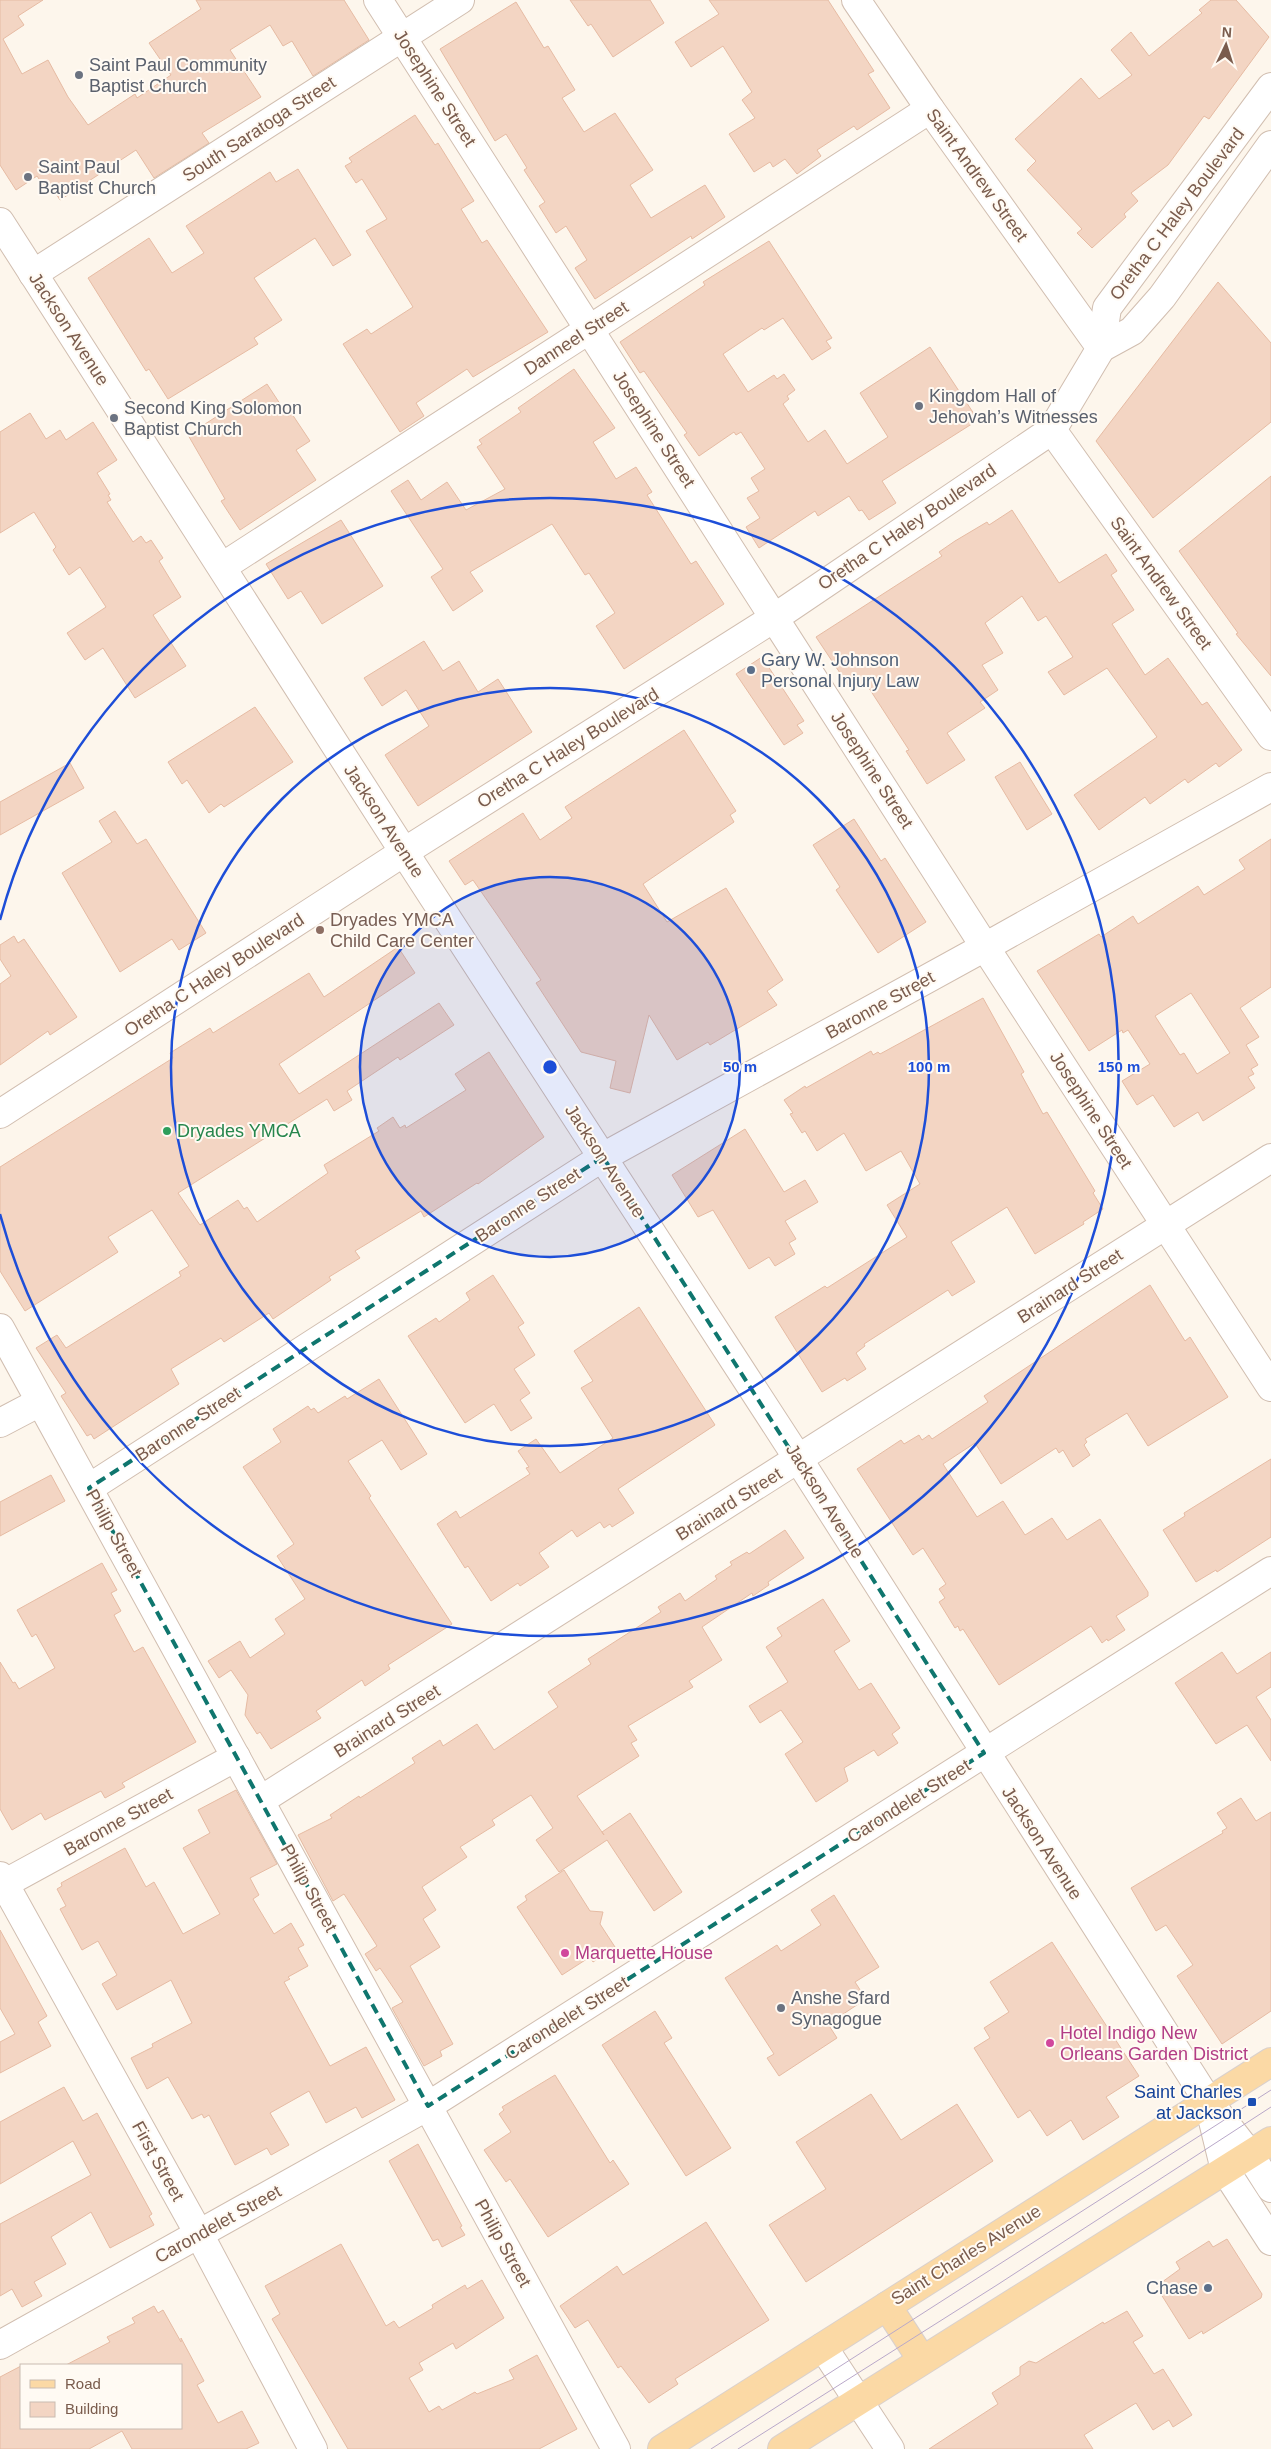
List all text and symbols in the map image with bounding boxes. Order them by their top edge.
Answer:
north arrow [1201,20,1251,70]
text: N [1221,24,1233,40]
street label: Josephine Street [390,26,480,150]
place label: Saint Paul Community Baptist Church [89,55,267,96]
marker: Saint Paul Community Baptist Church [73,69,85,81]
street label: South Saratoga Street [179,72,339,186]
street label: Saint Andrew Street [922,105,1032,245]
street label: Oretha C Haley Boulevard [1106,124,1248,304]
place label: Saint Paul Baptist Church [38,157,156,198]
marker: Saint Paul Baptist Church [22,171,34,183]
street label: Jackson Avenue [25,269,113,389]
street label: Danneel Street [520,297,632,379]
street label: Josephine Street [609,367,699,491]
place label: Kingdom Hall of Jehovah’s Witnesses [929,386,1098,427]
place label: Second King Solomon Baptist Church [124,398,302,439]
marker: Kingdom Hall of Jehovah’s Witnesses [913,400,925,412]
marker: Second King Solomon Baptist Church [108,412,120,424]
street label: Oretha C Haley Boulevard [814,460,1000,594]
street label: Saint Andrew Street [1106,513,1216,653]
place label: Gary W. Johnson Personal Injury Law [761,650,920,691]
marker: Gary W. Johnson Personal Injury Law [745,664,757,676]
street label: Oretha C Haley Boulevard [474,684,662,812]
street label: Josephine Street [827,708,917,832]
street label: Jackson Avenue [340,761,428,881]
street label: Oretha C Haley Boulevard [120,909,308,1041]
place label: Dryades YMCA Child Care Center [330,910,474,951]
marker: Dryades YMCA Child Care Center [314,924,326,936]
street label: Baronne Street [822,967,938,1043]
street label: Josephine Street [1046,1048,1136,1172]
centre of rings [541,1058,559,1076]
text: 50 m [723,1058,757,1075]
text: 100 m [908,1058,950,1075]
text: 150 m [1098,1058,1140,1075]
street label: Jackson Avenue [561,1101,649,1221]
place label: Dryades YMCA [177,1121,301,1141]
marker: Dryades YMCA [161,1125,173,1137]
street label: Baronne Street [472,1164,584,1246]
street label: Brainard Street [1014,1245,1126,1327]
street label: Baronne Street [132,1383,244,1465]
street label: Jackson Avenue [782,1440,868,1562]
street label: Brainard Street [672,1463,786,1545]
street label: Philip Street [82,1486,146,1580]
street label: Brainard Street [330,1680,444,1762]
street label: Carondelet Street [844,1755,974,1847]
street label: Jackson Avenue [998,1783,1086,1903]
street label: Baronne Street [60,1784,176,1860]
street label: Philip Street [277,1841,341,1935]
place label: Marquette House [575,1943,713,1963]
marker: Marquette House [559,1947,571,1959]
street label: Carondelet Street [502,1972,632,2064]
place label: Anshe Sfard Synagogue [791,1988,890,2029]
marker: Anshe Sfard Synagogue [775,2002,787,2014]
place label: Hotel Indigo New Orleans Garden District [1060,2023,1248,2064]
marker: Hotel Indigo New Orleans Garden District [1044,2037,1056,2049]
place label: Saint Charles at Jackson [1134,2082,1242,2123]
marker: Saint Charles at Jackson [1246,2096,1258,2108]
street label: First Street [128,2118,188,2204]
street label: Carondelet Street [151,2181,285,2267]
street label: Philip Street [471,2196,535,2290]
street label: Saint Charles Avenue [887,2201,1045,2309]
place label: Chase [1146,2278,1198,2298]
marker: Chase [1202,2282,1214,2294]
legend [20,2364,182,2429]
text: Road [65,2375,101,2392]
text: Building [65,2400,118,2417]

